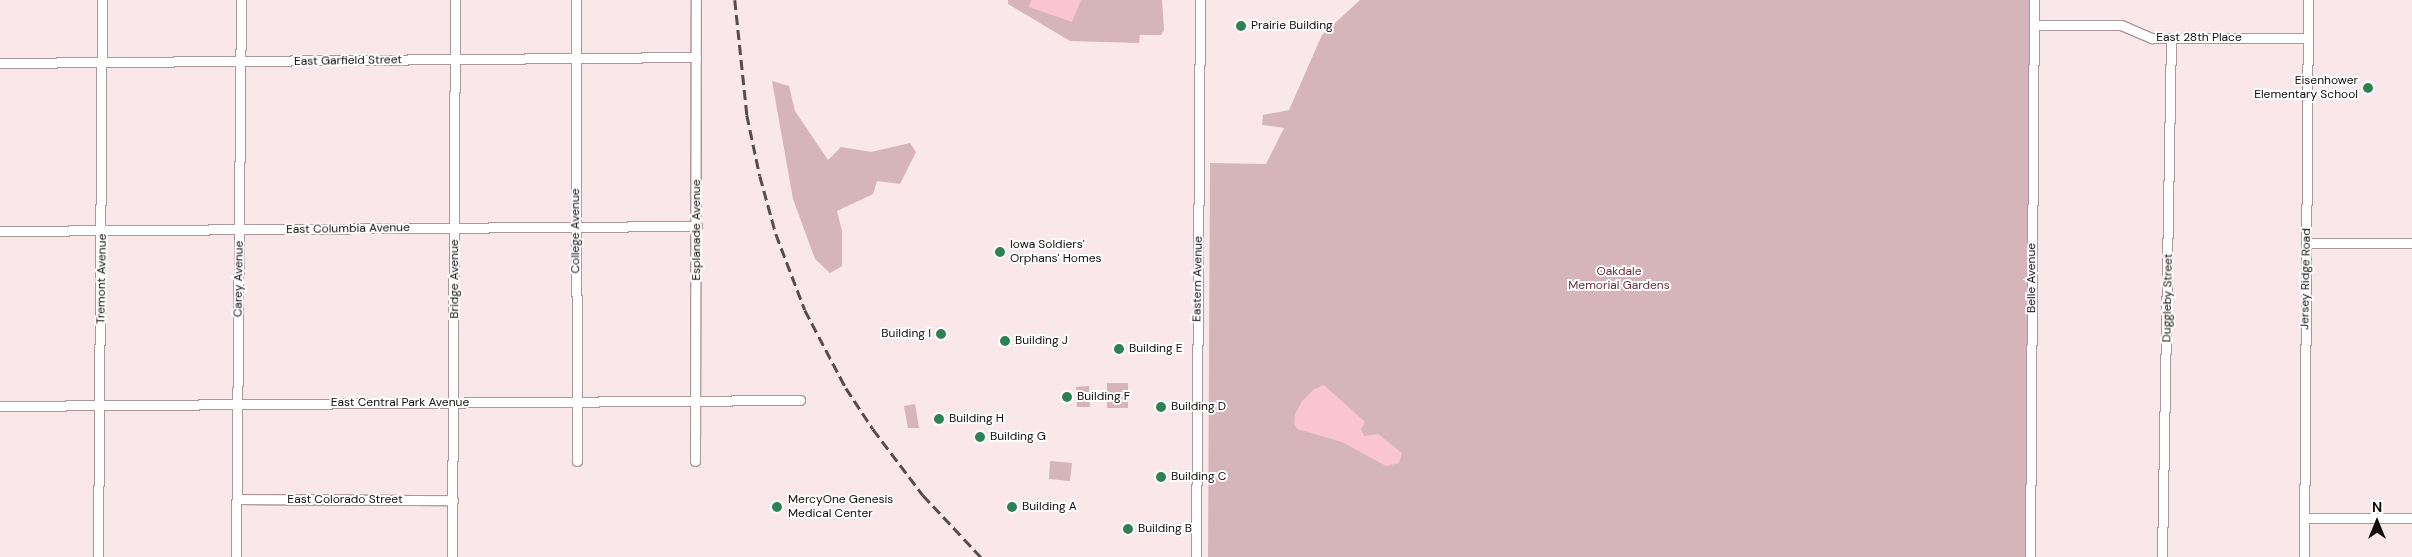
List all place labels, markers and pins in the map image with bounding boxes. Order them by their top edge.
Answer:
place label: Prairie Building [1251,19,1333,33]
marker: Prairie Building [1235,20,1247,32]
place label: Eisenhower Elementary School [2254,74,2358,102]
marker: Eisenhower Elementary School [2362,82,2374,94]
place label: Iowa Soldiers' Orphans' Homes [1010,238,1101,266]
marker: Iowa Soldiers' Orphans' Homes [994,246,1006,258]
place label: Building I [881,327,931,341]
marker: Building I [935,328,947,340]
place label: Building J [1015,334,1068,348]
marker: Building J [999,335,1011,347]
place label: Building E [1129,342,1183,356]
marker: Building E [1113,343,1125,355]
place label: Building F [1077,390,1130,404]
marker: Building F [1061,391,1073,403]
place label: Building D [1171,400,1226,414]
marker: Building D [1155,401,1167,413]
place label: Building H [949,412,1004,426]
marker: Building H [933,413,945,425]
place label: Building G [990,430,1046,444]
marker: Building G [974,431,986,443]
place label: Building C [1171,470,1226,484]
marker: Building C [1155,471,1167,483]
place label: MercyOne Genesis Medical Center [788,493,893,521]
marker: MercyOne Genesis Medical Center [770,500,784,514]
place label: Building A [1022,500,1077,514]
marker: Building A [1006,501,1018,513]
place label: Building B [1138,522,1192,536]
marker: Building B [1122,523,1134,535]

